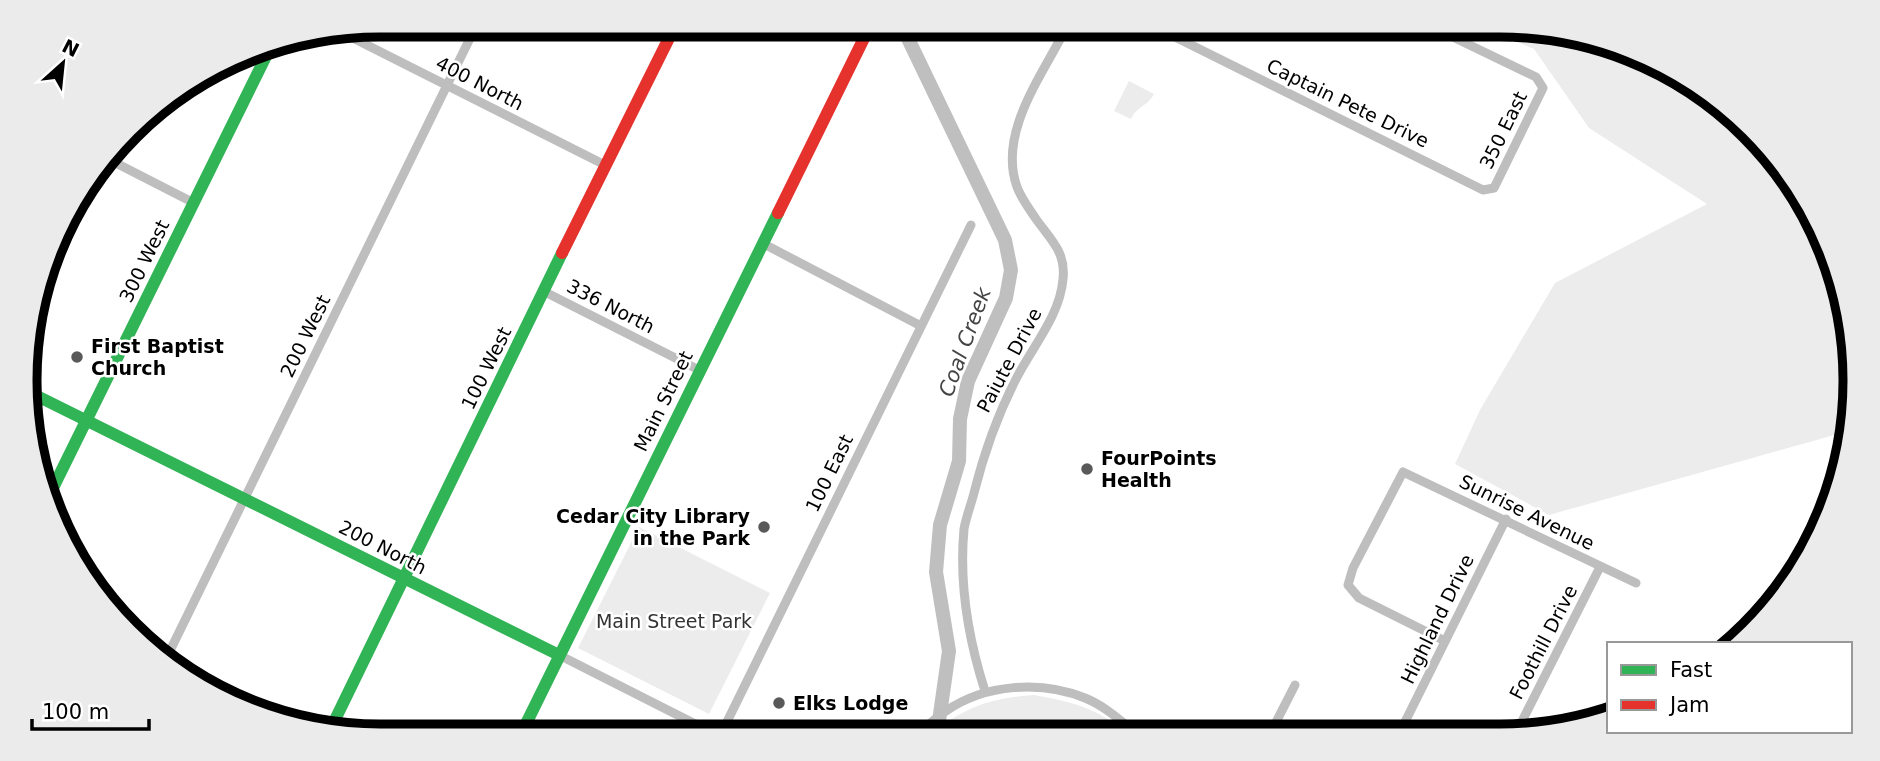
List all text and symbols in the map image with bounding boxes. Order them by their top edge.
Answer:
north arrow [28,28,98,98]
text: N [59,34,83,61]
street label: 400 North [432,52,528,114]
street label: Captain Pete Drive [1263,54,1433,152]
street label: 350 East [1475,88,1531,172]
street label: 300 West [115,216,173,306]
street label: 336 North [563,275,659,337]
water label: Coal Creek [934,283,996,400]
street label: 200 West [276,291,334,381]
street label: Paiute Drive [972,304,1046,416]
street label: 100 West [457,323,515,413]
place label: First Baptist Church [91,335,224,379]
street label: Main Street [629,347,697,455]
marker: First Baptist Church [69,349,85,365]
street label: 100 East [801,431,857,515]
place label: FourPoints Health [1101,447,1217,491]
marker: FourPoints Health [1079,461,1095,477]
street label: Sunrise Avenue [1456,470,1598,554]
place label: Cedar City Library in the Park [556,505,751,549]
street label: 200 North [335,516,431,578]
marker: Cedar City Library in the Park [756,519,772,535]
street label: Highland Drive [1396,551,1478,687]
street label: Foothill Drive [1505,581,1581,703]
park label: Main Street Park [596,610,752,632]
legend [1607,642,1852,733]
text: Fast [1670,658,1712,682]
scale bar [32,688,149,732]
place label: Elks Lodge [793,692,908,714]
text: Jam [1668,693,1710,717]
marker: Elks Lodge [771,695,787,711]
text: 100 m [42,700,109,724]

